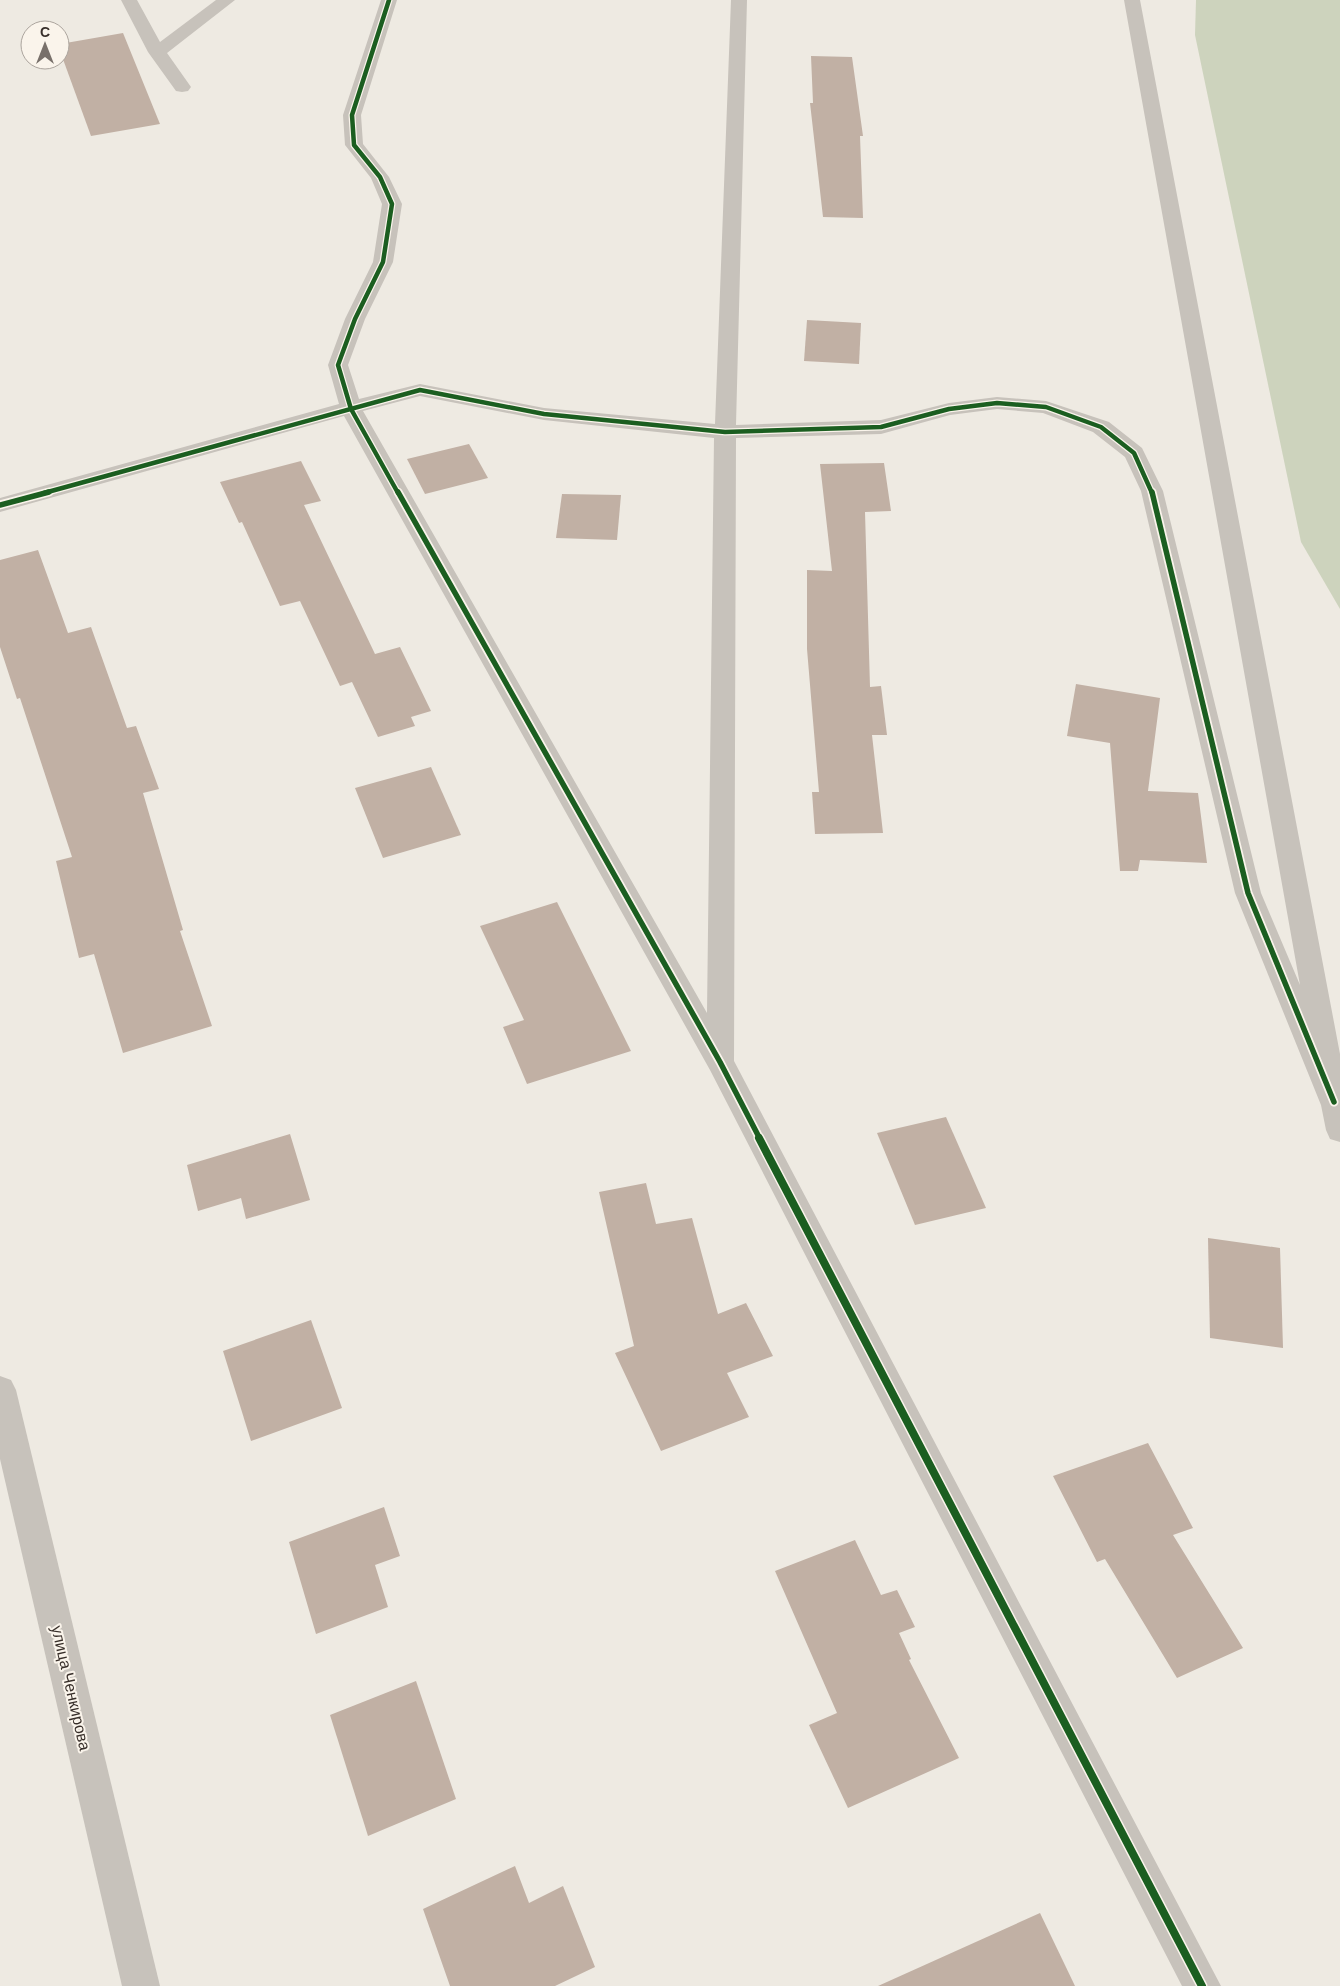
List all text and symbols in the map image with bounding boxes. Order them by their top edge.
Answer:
north arrow [20,20,70,70]
text: С [40,23,50,41]
street label: улица Ченкирова [46,1623,96,1753]

